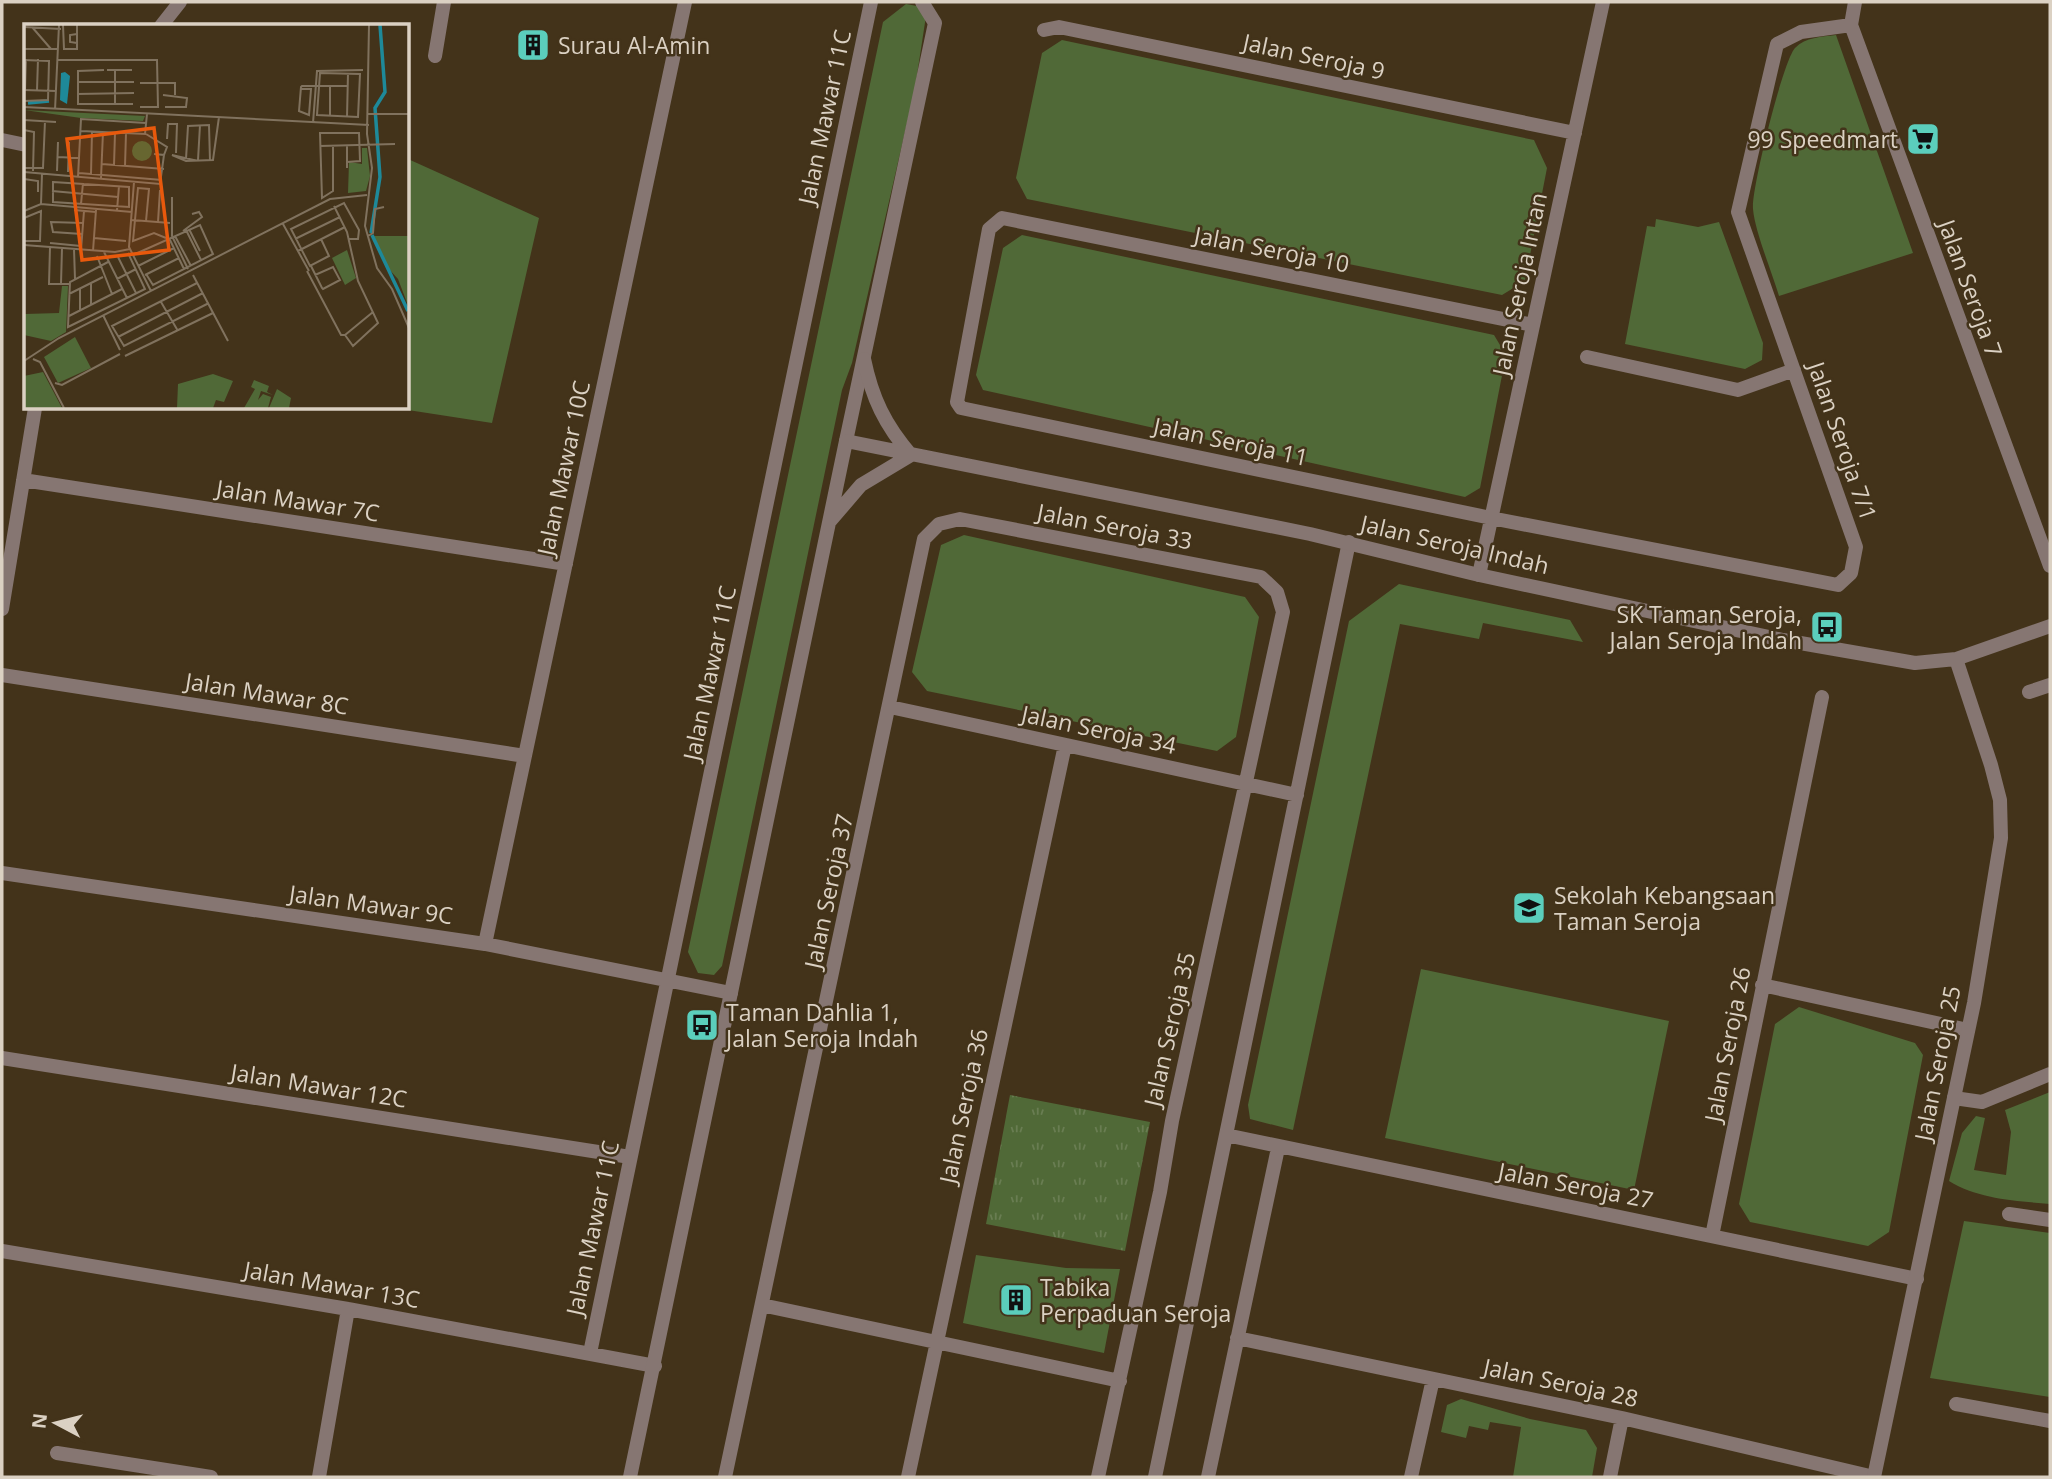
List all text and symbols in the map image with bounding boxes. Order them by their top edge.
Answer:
inset map [24,24,410,410]
street label: Jalan Seroja 9 [1238,25,1388,87]
building icon: Surau Al-Amin [514,26,552,64]
street label: Jalan Mawar 11C [789,27,858,209]
place label: Surau Al-Amin [558,29,710,61]
supermarket icon: 99 Speedmart [1904,120,1942,158]
place label: 99 Speedmart [1747,123,1898,155]
street label: Jalan Seroja Intan [1484,189,1554,381]
street label: Jalan Seroja 7 [1931,213,2011,361]
street label: Jalan Seroja 10 [1190,218,1352,280]
street label: Jalan Seroja 7/1 [1800,356,1885,525]
street label: Jalan Mawar 10C [528,378,597,560]
street label: Jalan Seroja 11 [1149,409,1311,473]
street label: Jalan Mawar 7C [212,471,382,529]
street label: Jalan Seroja 33 [1033,495,1195,557]
street label: Jalan Seroja Indah [1356,506,1552,581]
street label: Jalan Mawar 11C [674,583,743,765]
place label: SK Taman Seroja, Jalan Seroja Indah [1608,598,1802,656]
bus stop icon: SK Taman Seroja, Jalan Seroja Indah [1808,608,1846,646]
street label: Jalan Mawar 8C [181,664,351,722]
street label: Jalan Seroja 34 [1017,697,1179,761]
street label: Jalan Seroja 37 [796,811,860,973]
street label: Jalan Mawar 9C [285,876,455,931]
place label: Sekolah Kebangsaan Taman Seroja [1554,879,1775,937]
school or university icon: Sekolah Kebangsaan Taman Seroja [1510,889,1548,927]
street label: Jalan Seroja 35 [1135,949,1202,1111]
street label: Jalan Seroja 26 [1696,964,1758,1126]
street label: Jalan Seroja 25 [1906,983,1968,1145]
place label: Taman Dahlia 1, Jalan Seroja Indah [724,996,918,1054]
bus stop icon: Taman Dahlia 1, Jalan Seroja Indah [683,1006,721,1044]
street label: Jalan Seroja 36 [931,1026,995,1188]
street label: Jalan Mawar 12C [227,1055,409,1115]
street label: Jalan Mawar 11C [557,1138,626,1320]
street label: Jalan Seroja 27 [1494,1154,1656,1216]
street label: Jalan Mawar 13C [240,1252,422,1315]
place label: Tabika Perpaduan Seroja [1040,1271,1231,1329]
building icon: Tabika Perpaduan Seroja [997,1281,1035,1319]
street label: Jalan Seroja 28 [1479,1350,1641,1414]
north arrow [21,1388,91,1458]
text: N [25,1412,53,1430]

